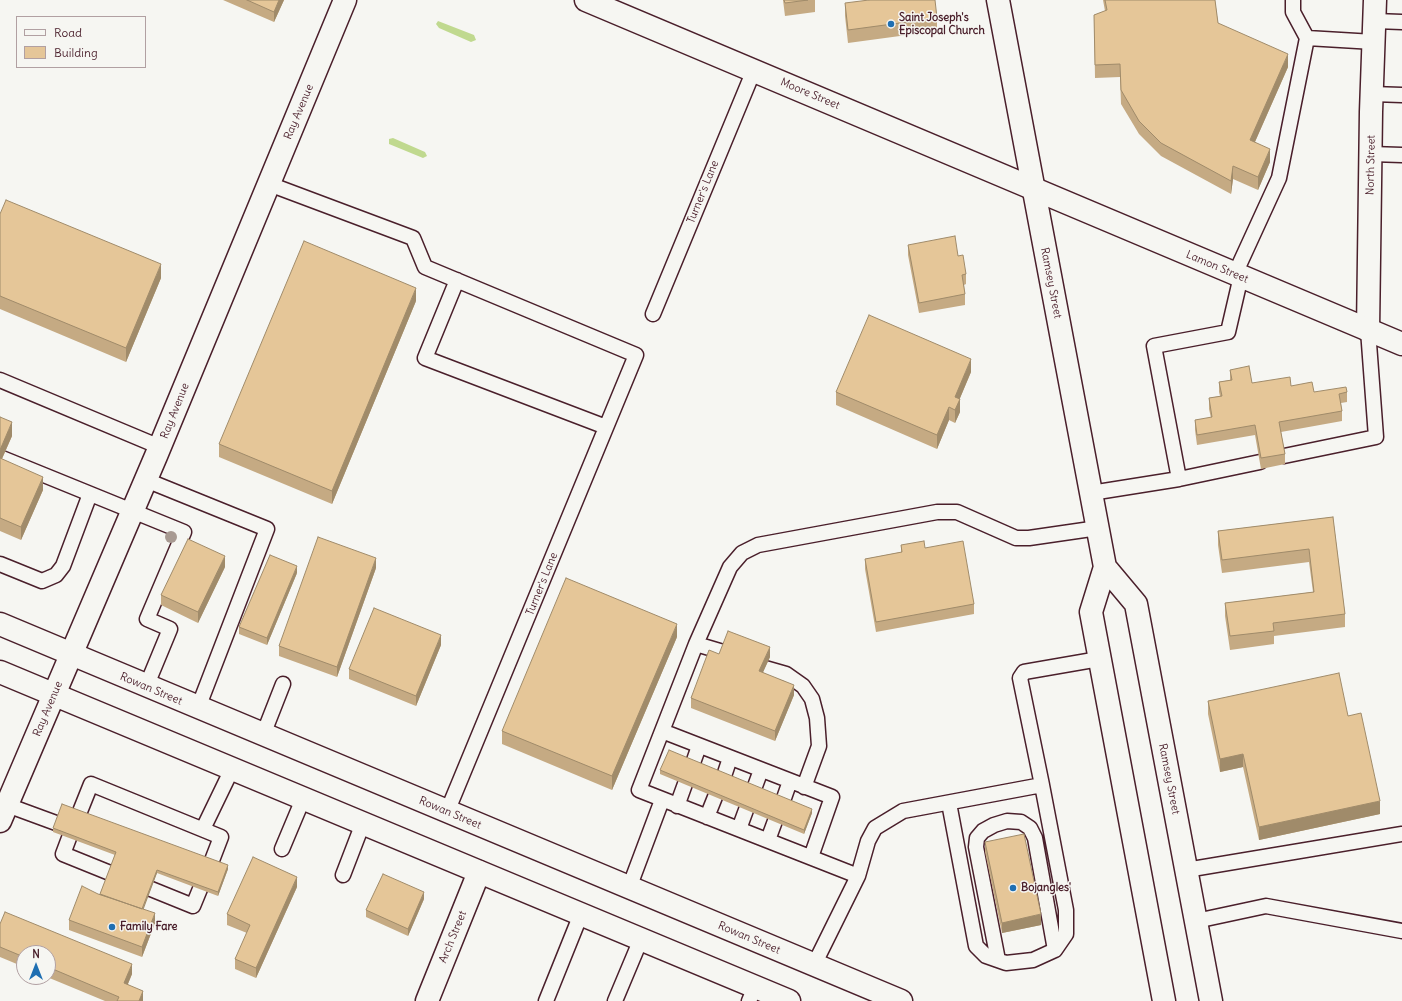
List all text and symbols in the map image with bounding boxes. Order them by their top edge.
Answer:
place label: Saint Joseph's Episcopal Church [899,11,985,37]
legend [16,16,146,68]
marker: Saint Joseph's Episcopal Church [886,19,896,29]
text: Road [54,25,82,40]
text: Building [54,45,98,60]
street label: Moore Street [778,76,842,112]
street label: Ray Avenue [281,82,317,142]
street label: North Street [1364,135,1378,195]
street label: Turner's Lane [684,159,722,225]
street label: Ramsey Street [1038,246,1064,320]
street label: Lamon Street [1184,248,1250,286]
street label: Ray Avenue [158,381,192,441]
street label: Turner's Lane [523,551,561,617]
street label: Rowan Street [118,670,184,708]
street label: Ray Avenue [30,679,66,739]
street label: Ramsey Street [1156,742,1182,816]
street label: Rowan Street [417,794,483,832]
place label: Bojangles' [1021,881,1071,895]
marker: Bojangles' [1008,883,1018,893]
street label: Arch Street [437,909,469,965]
street label: Rowan Street [716,919,782,957]
place label: Family Fare [120,920,178,934]
marker: Family Fare [107,922,117,932]
north arrow [16,945,56,985]
text: N [32,947,40,961]

